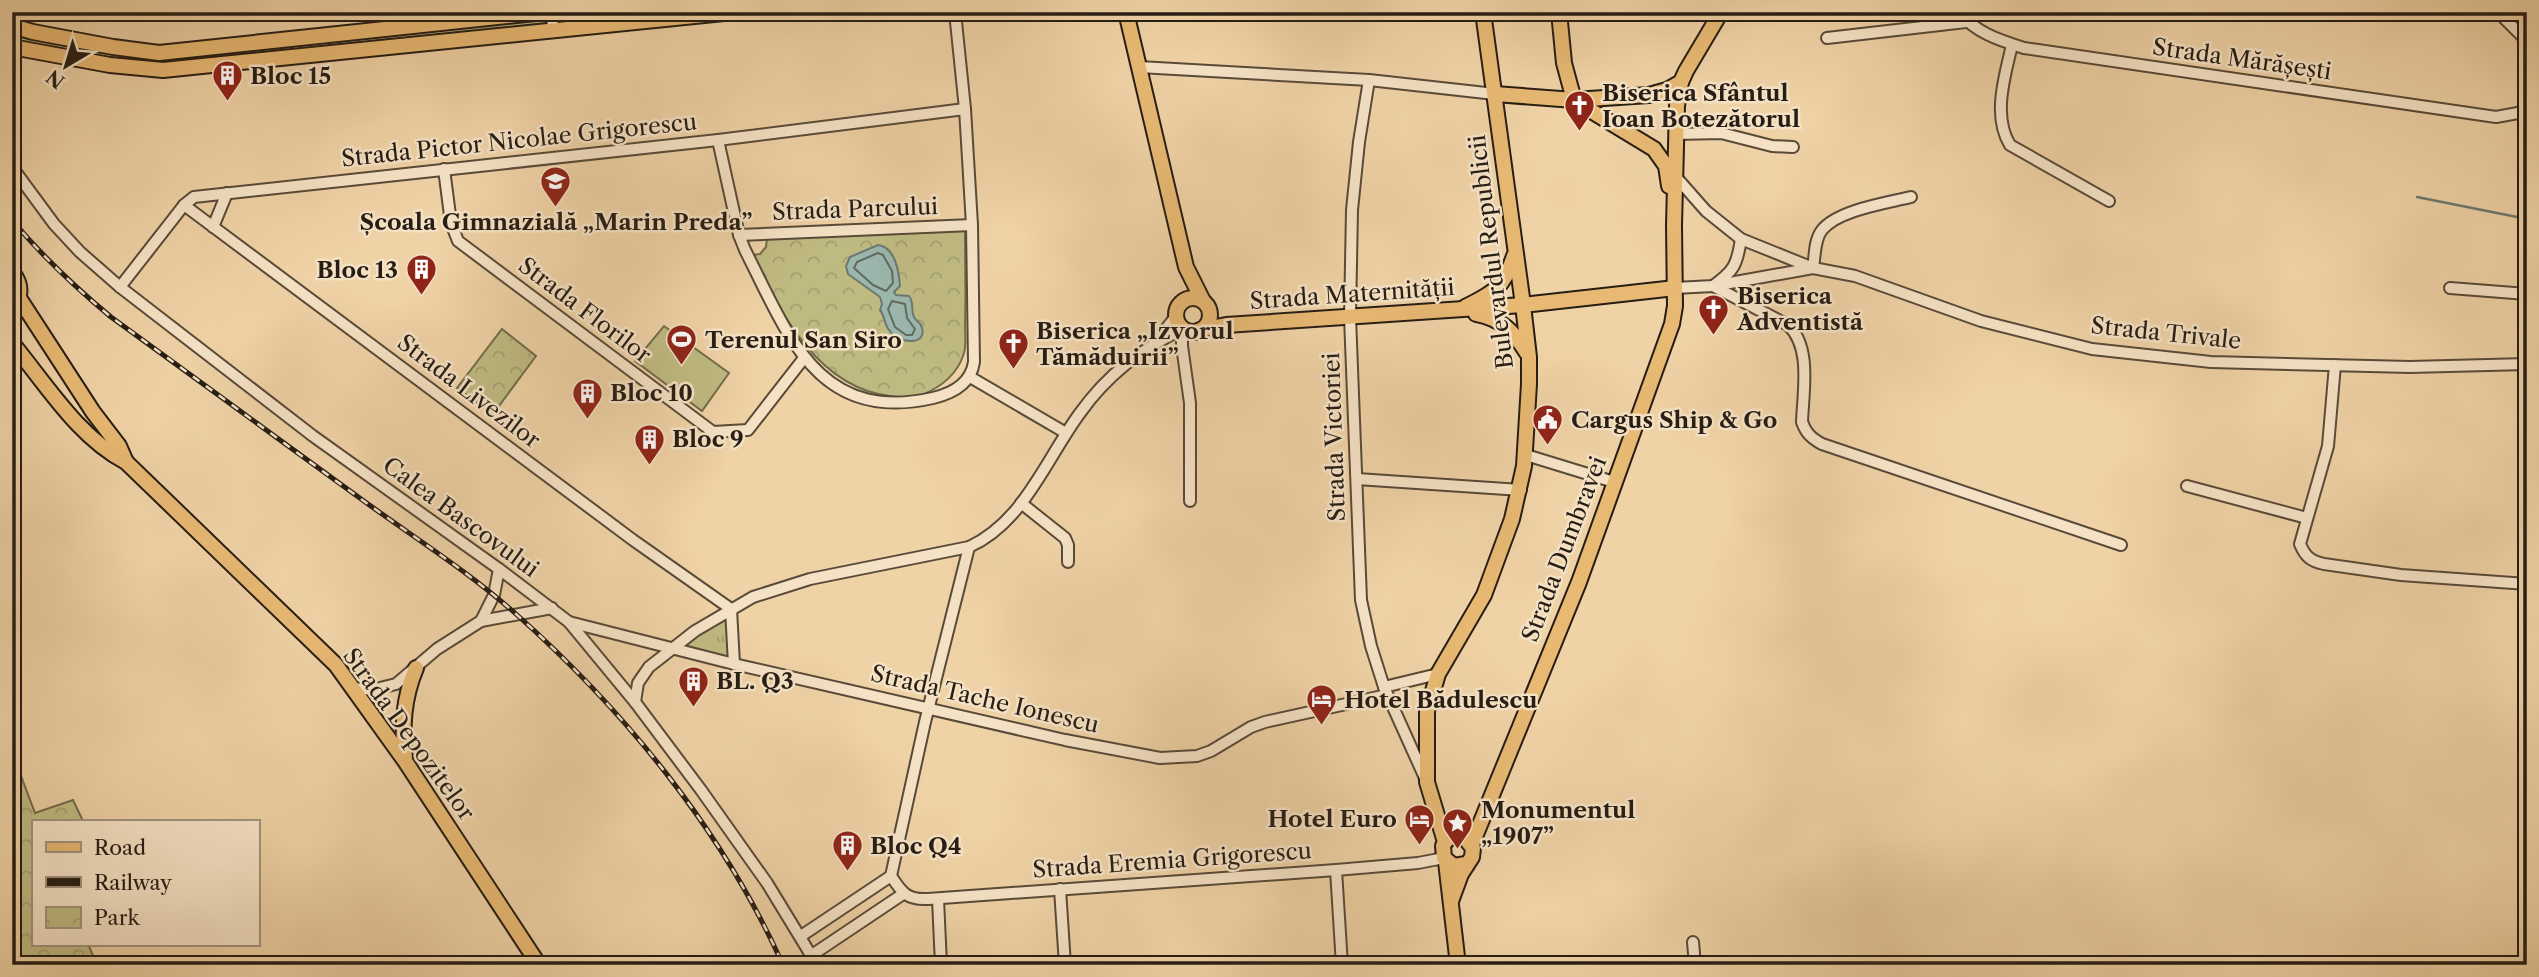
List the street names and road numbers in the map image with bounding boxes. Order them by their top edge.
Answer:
street label: Strada Mărășești [2151,33,2333,85]
street label: Strada Pictor Nicolae Grigorescu [340,107,698,173]
street label: Bulevardul Republicii [1463,133,1519,371]
street label: Strada Parcului [771,192,939,226]
street label: Strada Florilor [513,251,657,369]
street label: Strada Maternității [1249,273,1455,315]
street label: Strada Trivale [2089,311,2243,355]
street label: Strada Livezilor [392,328,546,454]
street label: Strada Victoriei [1317,352,1351,522]
street label: Calea Bascovului [378,451,544,583]
street label: Strada Dumbravei [1516,452,1612,646]
street label: Strada Depozitelor [337,642,481,826]
street label: Strada Tache Ionescu [868,659,1102,739]
street label: Strada Eremia Grigorescu [1031,836,1313,884]

